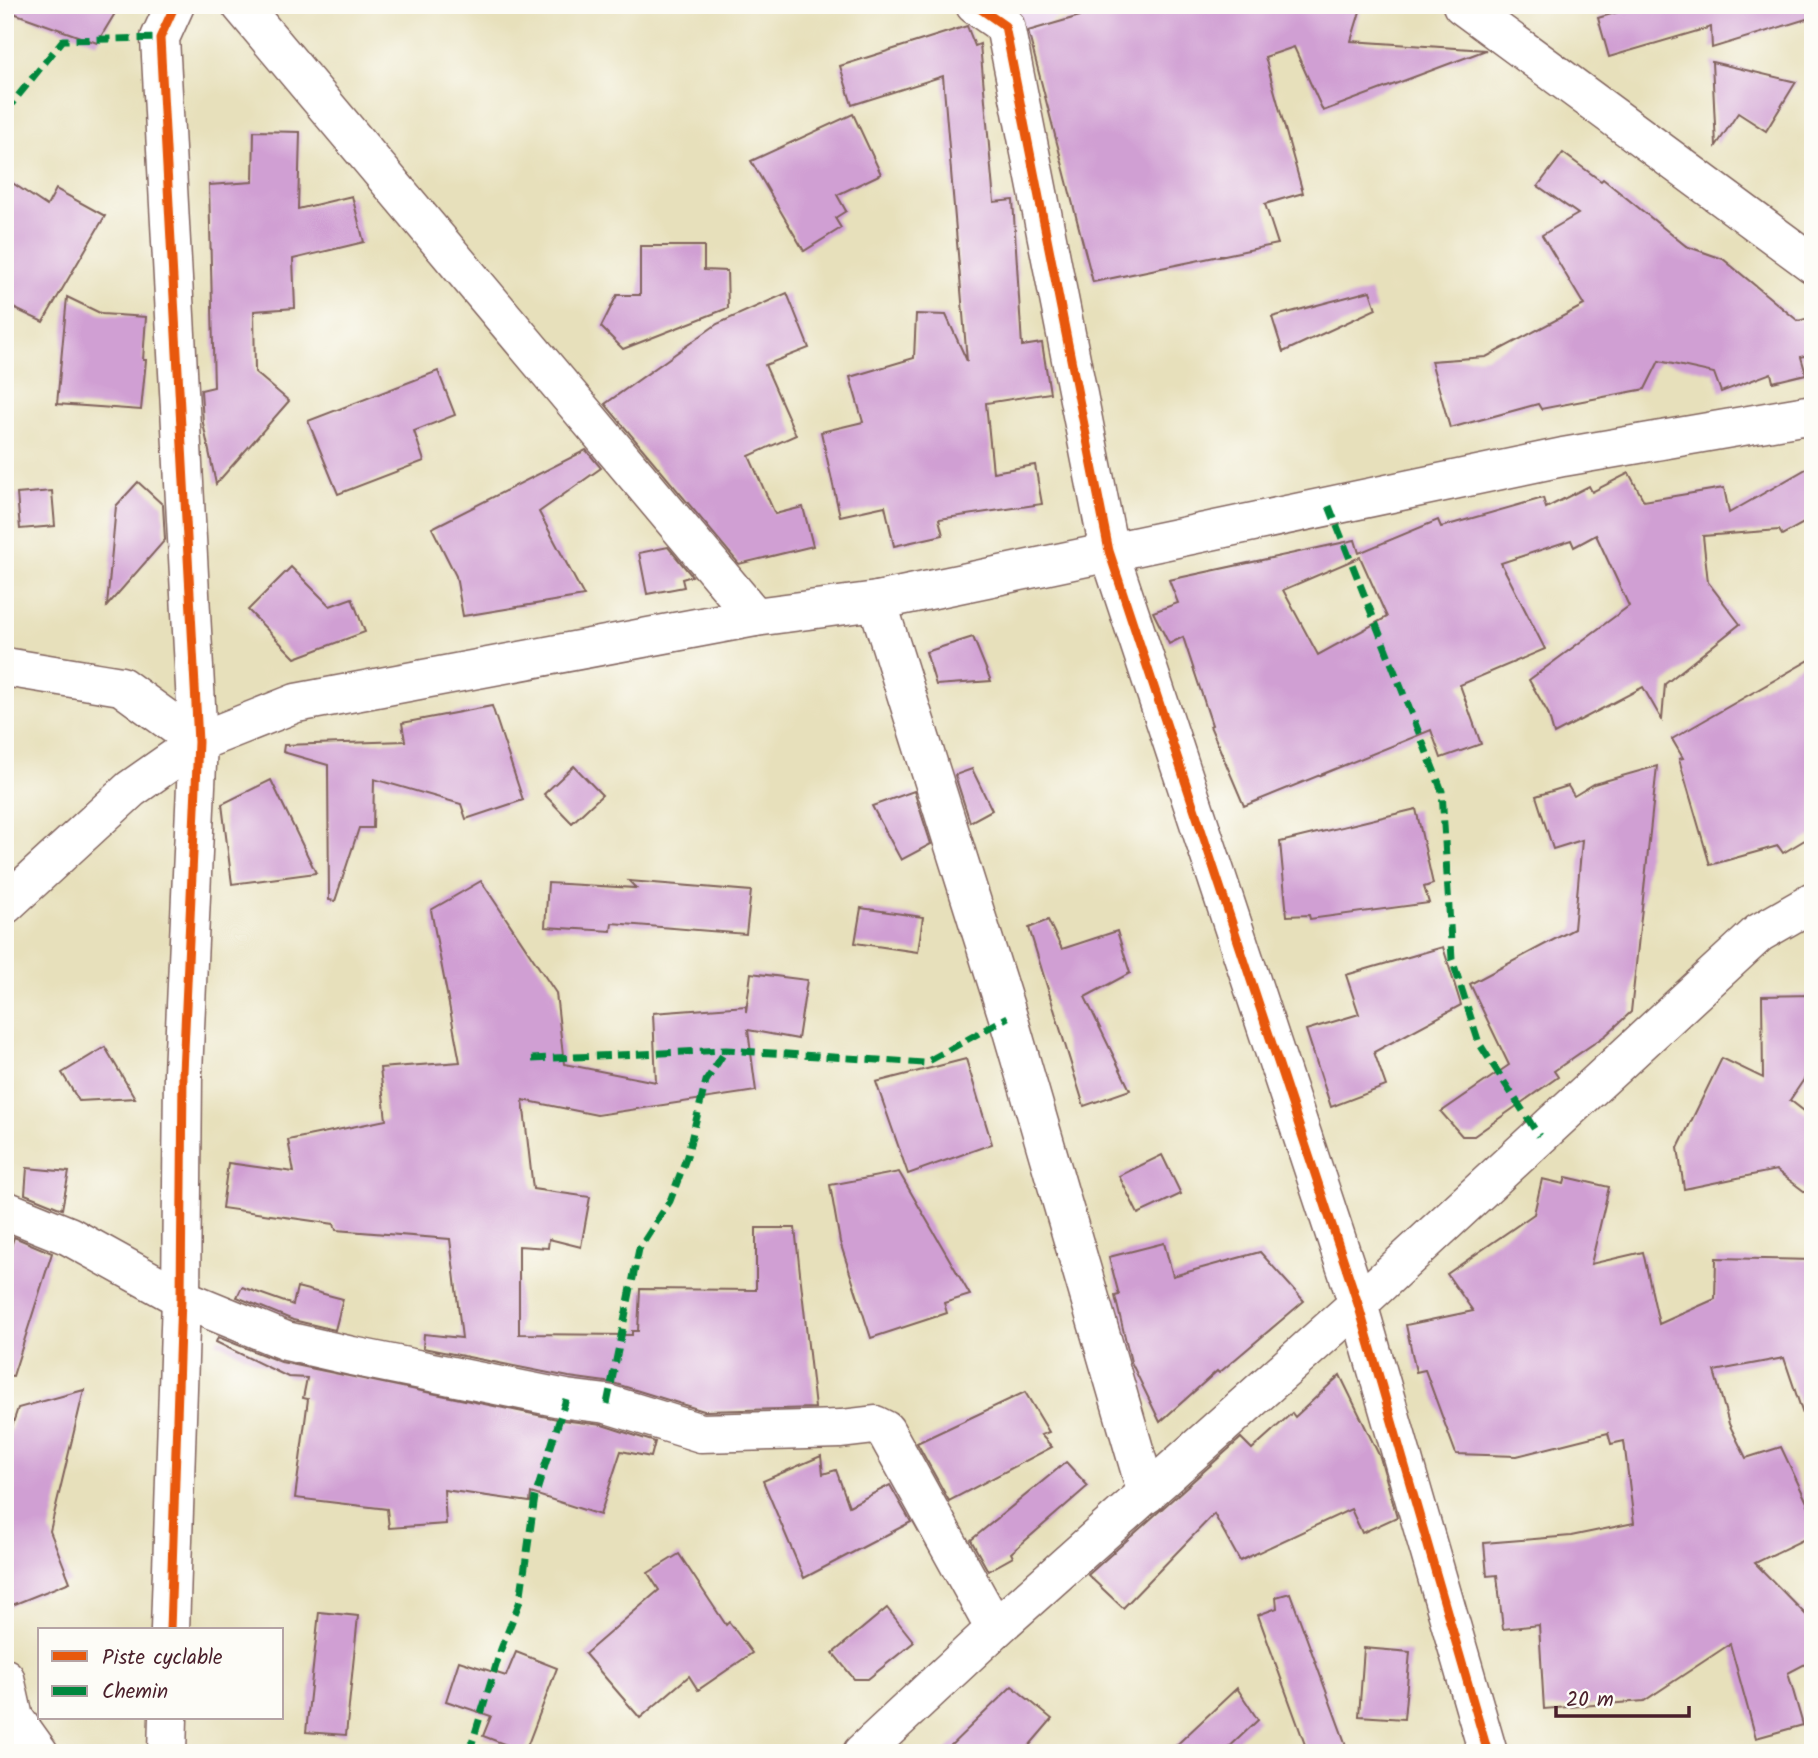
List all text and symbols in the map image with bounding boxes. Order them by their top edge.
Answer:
legend [38,1628,284,1720]
text: Piste cyclable [102,1642,223,1675]
scale bar [1556,1674,1688,1718]
text: Chemin [102,1676,168,1709]
text: 20 m [1566,1684,1614,1717]

